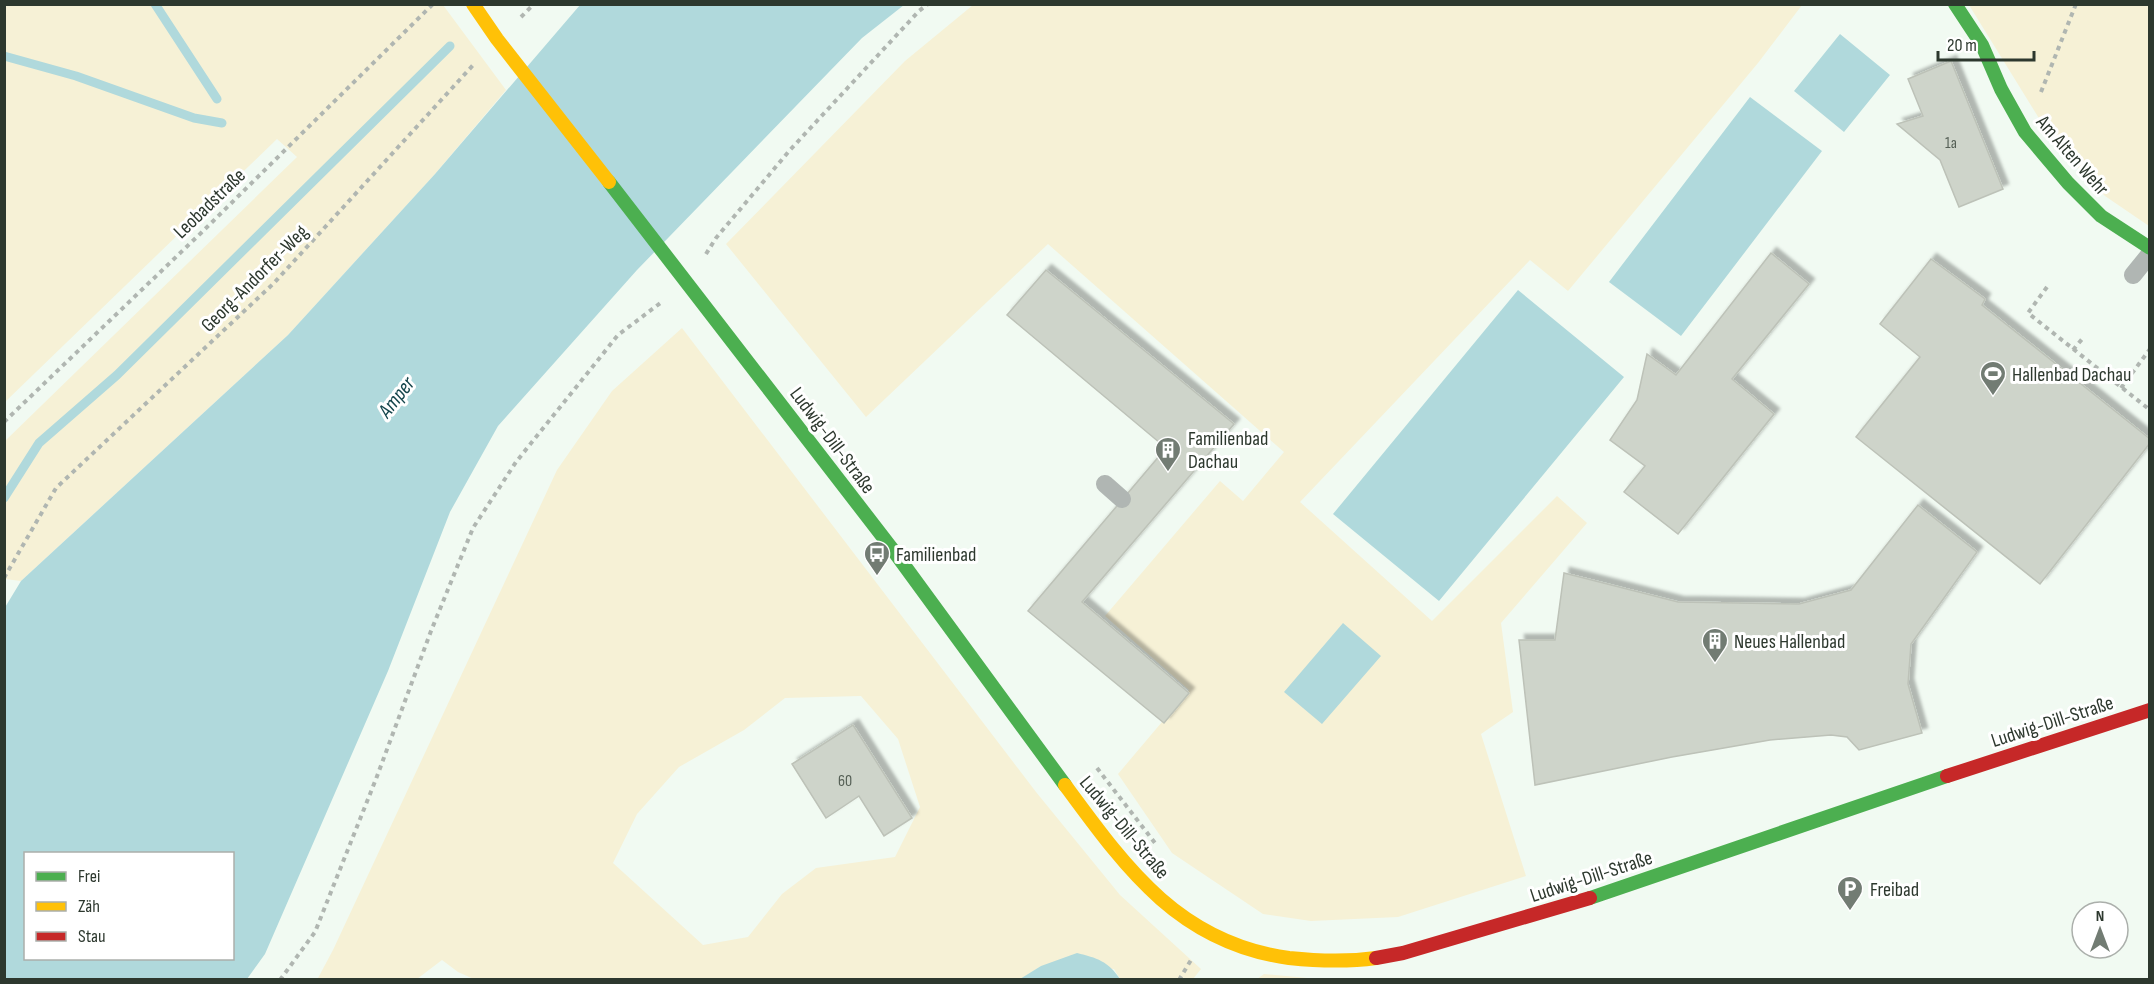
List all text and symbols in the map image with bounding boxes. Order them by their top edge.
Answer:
scale bar [1938,24,2034,62]
text: 20 m [1947,35,1977,56]
street label: Am Alten Wehr [2030,110,2114,201]
house number: 1a [1945,134,1957,153]
street label: Leobadstraße [169,164,251,244]
street label: Georg-Andorfer-Weg [196,220,313,337]
sports icon: Hallenbad Dachau [1978,359,2008,397]
place label: Hallenbad Dachau [2012,363,2131,387]
water label: Amper [372,371,421,424]
street label: Ludwig-Dill-Straße [784,383,880,499]
place label: Familienbad Dachau [1188,427,1268,474]
building icon: Familienbad Dachau [1153,435,1183,473]
bus stop icon: Familienbad [862,539,892,577]
place label: Familienbad [896,543,976,567]
building icon: Neues Hallenbad [1700,626,1730,664]
place label: Neues Hallenbad [1734,630,1845,654]
street label: Ludwig-Dill-Straße [1988,691,2117,753]
street label: Ludwig-Dill-Straße [1074,771,1174,884]
house number: 60 [838,772,852,791]
street label: Ludwig-Dill-Straße [1527,846,1656,908]
legend [24,852,234,960]
text: Frei [78,866,100,887]
parking icon: Freibad [1835,874,1865,912]
place label: Freibad [1870,878,1919,902]
text: Zäh [78,896,100,917]
north arrow [2070,900,2130,960]
text: N [2096,907,2104,926]
text: Stau [78,926,106,947]

